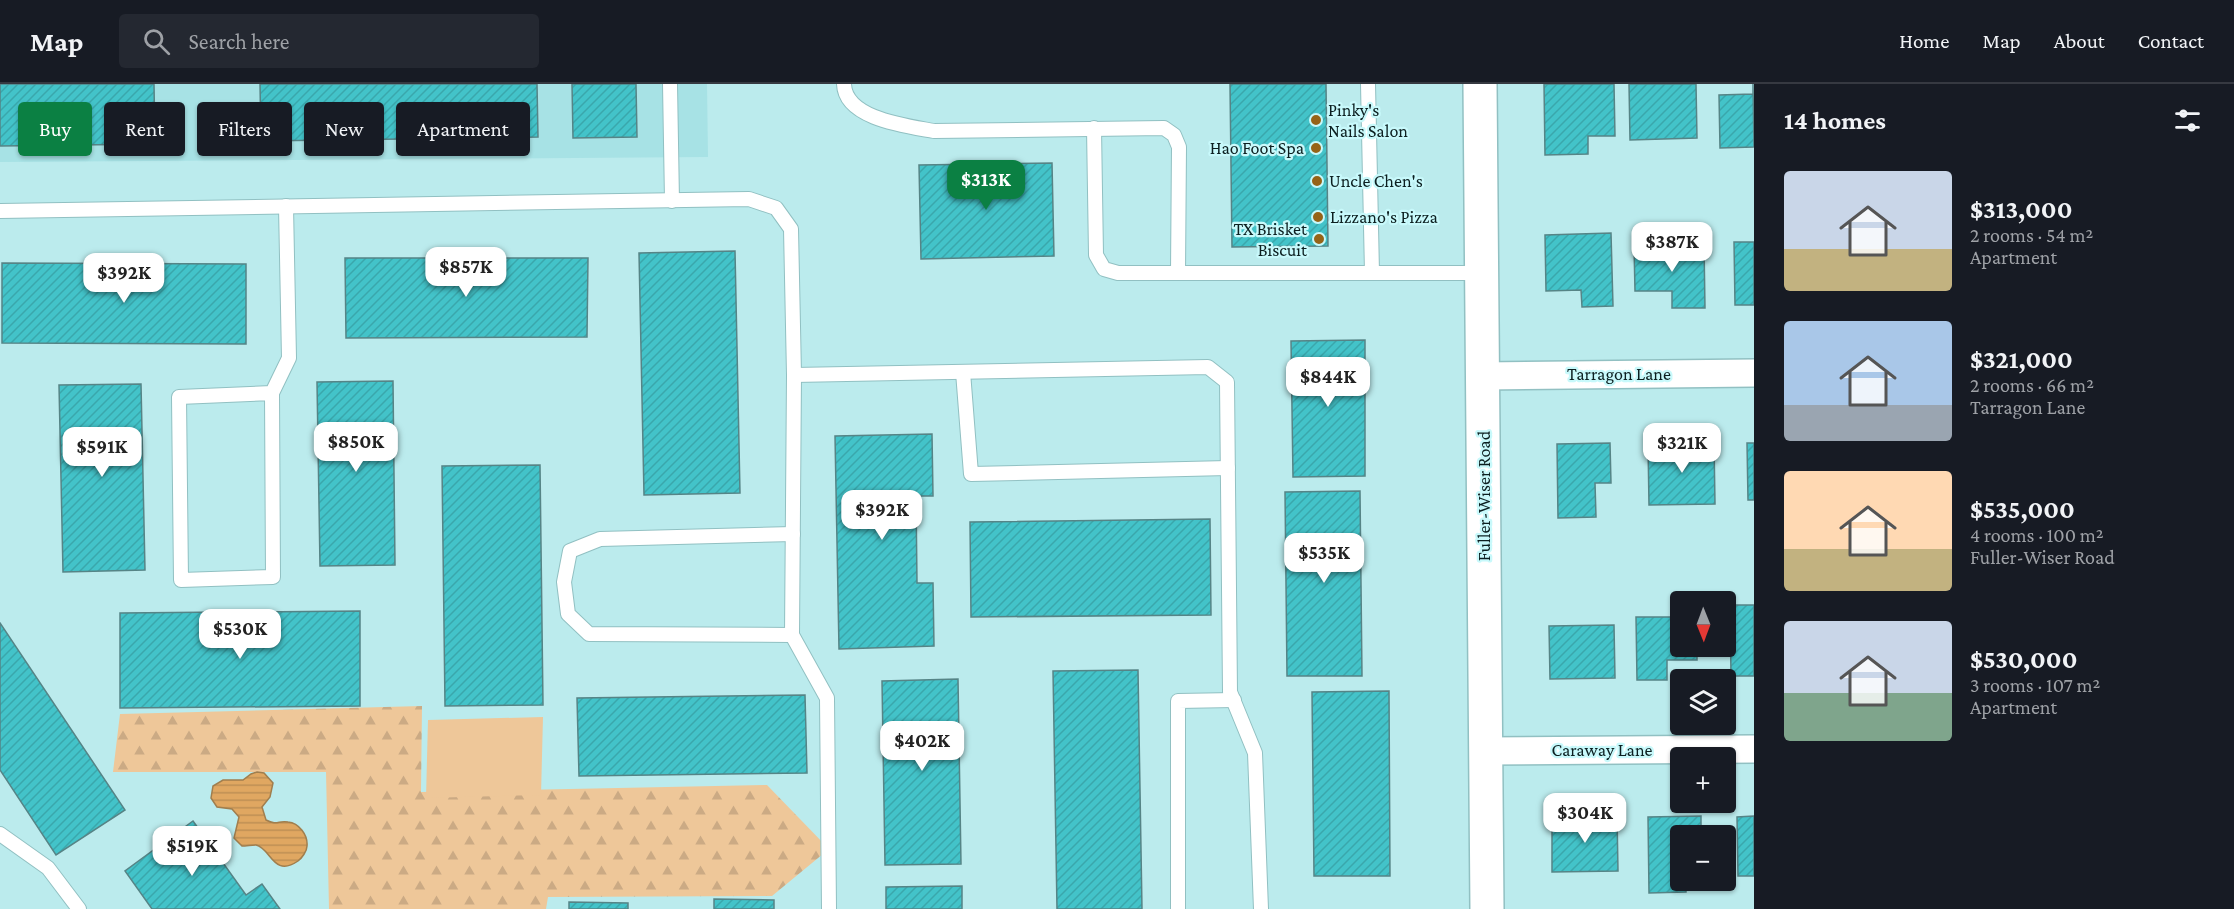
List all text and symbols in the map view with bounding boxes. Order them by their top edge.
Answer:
search box [119,14,539,68]
icon: search [140,25,173,58]
text: Map [30,26,83,57]
text: Search here [188,29,289,54]
text: Home [1899,29,1949,53]
text: Map [1982,29,2021,53]
text: About [2054,29,2105,53]
text: Contact [2138,29,2204,53]
place label: Pinky's Nails Salon [1328,100,1408,141]
chip: Buy [18,102,92,156]
chip: Rent [104,102,185,156]
chip: Filters [197,102,292,156]
chip: New [304,102,384,156]
chip: Apartment [396,102,530,156]
icon: filters [2171,104,2204,137]
text: 14 homes [1784,106,1886,135]
marker: Pinky's Nails Salon [1309,113,1323,127]
place label: Hao Foot Spa [1210,138,1304,158]
marker: Hao Foot Spa [1309,141,1323,155]
pin: $313K [944,160,1028,211]
text: $313K [961,168,1011,190]
place label: Uncle Chen's [1329,171,1423,191]
marker: Uncle Chen's [1310,174,1324,188]
icon: home [1832,195,1904,267]
text: $313,000 [1970,195,2072,224]
place label: Lizzano's Pizza [1330,207,1438,227]
marker: Lizzano's Pizza [1311,210,1325,224]
place label: TX Brisket Biscuit [1233,219,1308,260]
pin: $387K [1630,222,1714,273]
text: 2 rooms · 54 m² [1970,224,2093,246]
text: $387K [1645,230,1699,252]
marker: TX Brisket Biscuit [1312,232,1326,246]
text: Apartment [1970,246,2057,268]
pin: $857K [424,247,508,298]
pin: $392K [82,253,166,304]
text: $857K [439,255,493,277]
text: $392K [97,261,151,283]
icon: home [1832,345,1904,417]
text: $321,000 [1970,345,2073,374]
pin: $844K [1286,357,1370,408]
street label: Tarragon Lane [1567,364,1671,384]
text: $844K [1300,365,1356,387]
text: 2 rooms · 66 m² [1970,374,2094,396]
text: Tarragon Lane [1970,396,2085,418]
pin: $850K [314,422,398,473]
pin: $321K [1640,423,1724,474]
pin: $591K [60,427,144,478]
text: $850K [328,430,384,452]
street label: Fuller-Wiser Road [1474,430,1494,561]
text: $321K [1657,431,1707,453]
text: $591K [77,435,127,457]
pin: $392K [840,490,924,541]
icon: home [1832,495,1904,567]
text: $535,000 [1970,495,2075,524]
text: $392K [855,498,909,520]
text: 4 rooms · 100 m² [1970,524,2104,546]
pin: $535K [1282,533,1366,584]
text: $535K [1298,541,1350,563]
text: Fuller-Wiser Road [1970,546,2115,568]
north arrow [1670,591,1736,657]
map controls [1670,591,1736,891]
pin: $530K [198,609,282,660]
text: $530K [213,617,267,639]
icon: home [1832,645,1904,717]
text: $530,000 [1970,645,2077,674]
button: layers [1670,669,1736,735]
text: 3 rooms · 107 m² [1970,674,2100,696]
text: Apartment [1970,696,2057,718]
pin: $402K [880,721,964,772]
text: $402K [894,729,950,751]
street label: Caraway Lane [1551,740,1653,760]
button: + [1670,747,1736,813]
pin: $304K [1543,793,1627,844]
text: $304K [1557,801,1613,823]
button: − [1670,825,1736,891]
pin: $519K [150,826,234,877]
text: $519K [167,834,217,856]

